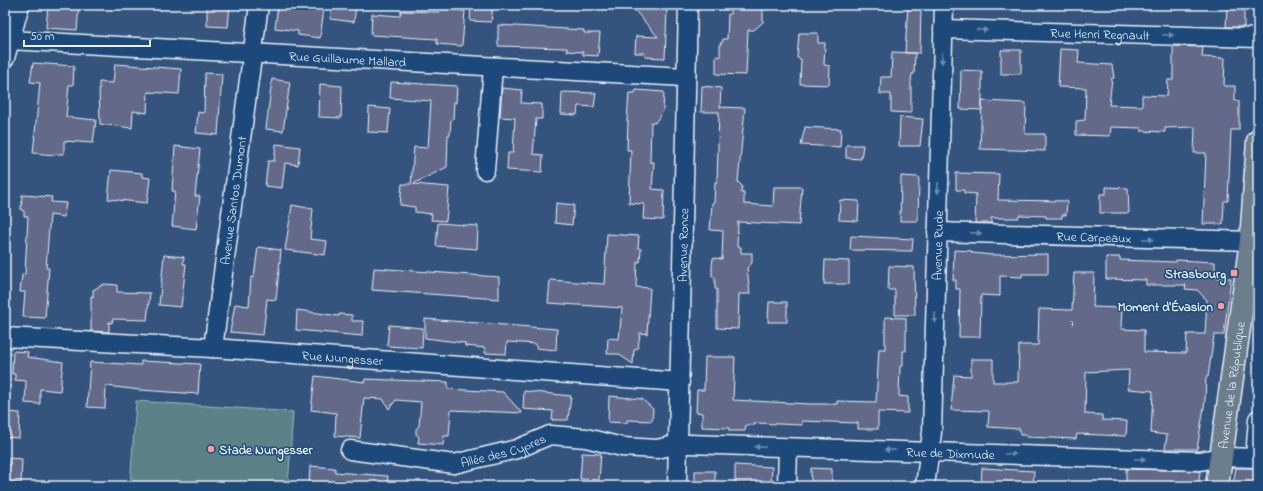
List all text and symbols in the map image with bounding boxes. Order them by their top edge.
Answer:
scale bar [24,22,150,48]
street label: Rue Henri Regnault [1050,24,1150,46]
one-way arrow [976,27,989,33]
text: 50 m [30,28,54,46]
one-way arrow [1162,32,1175,38]
street label: Rue Guillaume Mallard [288,47,407,73]
one-way arrow [939,52,945,65]
street label: Avenue Santos Dumont [216,134,252,266]
one-way arrow [935,182,942,194]
street label: Avenue Ronce [674,208,694,282]
street label: Avenue Rude [928,210,949,281]
street label: Rue Carpeaux [1056,227,1132,249]
one-way arrow [970,230,982,237]
one-way arrow [1142,236,1155,242]
place label: Strasbourg [1165,265,1226,286]
marker: Strasbourg [1229,268,1239,278]
place label: Moment d'Évasion [1118,298,1214,317]
marker: Moment d'Évasion [1216,301,1226,311]
one-way arrow [932,312,938,325]
house number: 7 [1070,316,1075,332]
street label: Avenue de la République [1214,320,1251,450]
street label: Rue Nungesser [301,346,384,371]
street label: Allée des Cypres [459,430,550,473]
place label: Stade Nungesser [219,441,313,462]
one-way arrow [754,443,766,450]
street label: Rue de Dixmude [906,443,995,465]
marker: Stade Nungesser [206,444,216,454]
one-way arrow [883,447,896,453]
one-way arrow [1004,451,1017,457]
one-way arrow [1134,456,1147,462]

